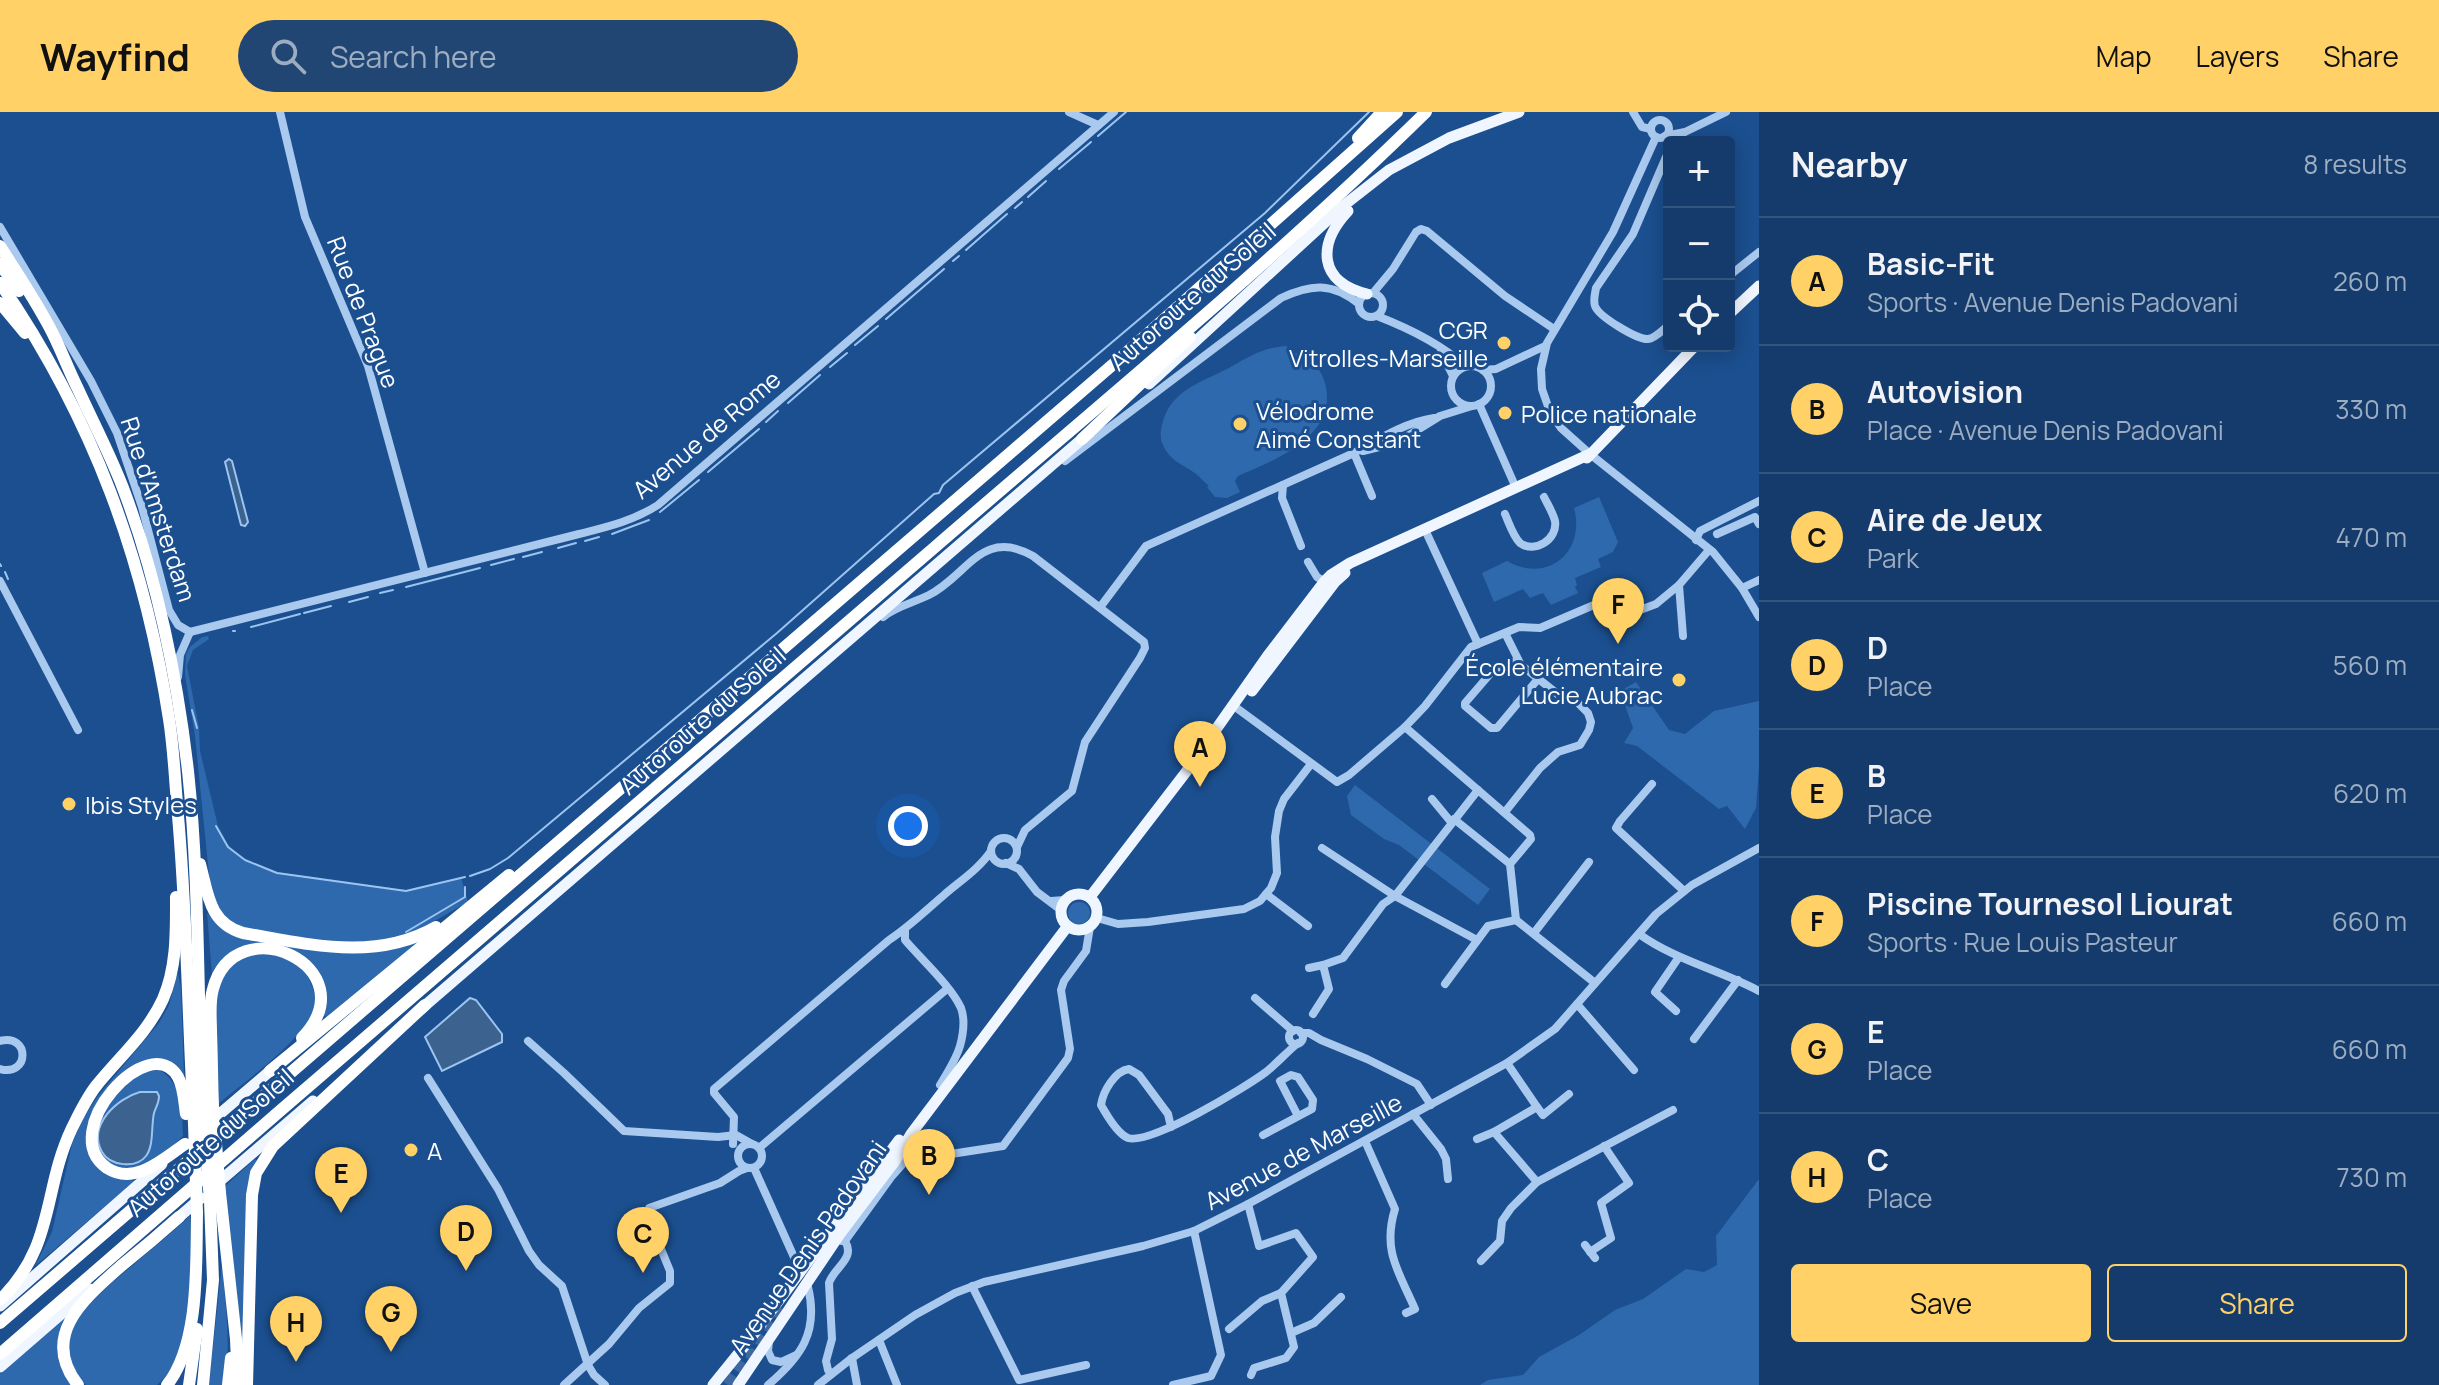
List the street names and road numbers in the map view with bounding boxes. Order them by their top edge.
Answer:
street label: Autoroute du Soleil [1102,214,1282,378]
street label: Rue de Prague [320,232,408,392]
street label: Avenue de Rome [625,362,787,506]
street label: Rue d'Amsterdam [114,412,204,606]
street label: Autoroute du Soleil [612,638,792,802]
street label: Autoroute du Soleil [120,1060,300,1224]
street label: Avenue de Marseille [1198,1085,1408,1217]
street label: Avenue Denis Padovani [721,1134,893,1360]

